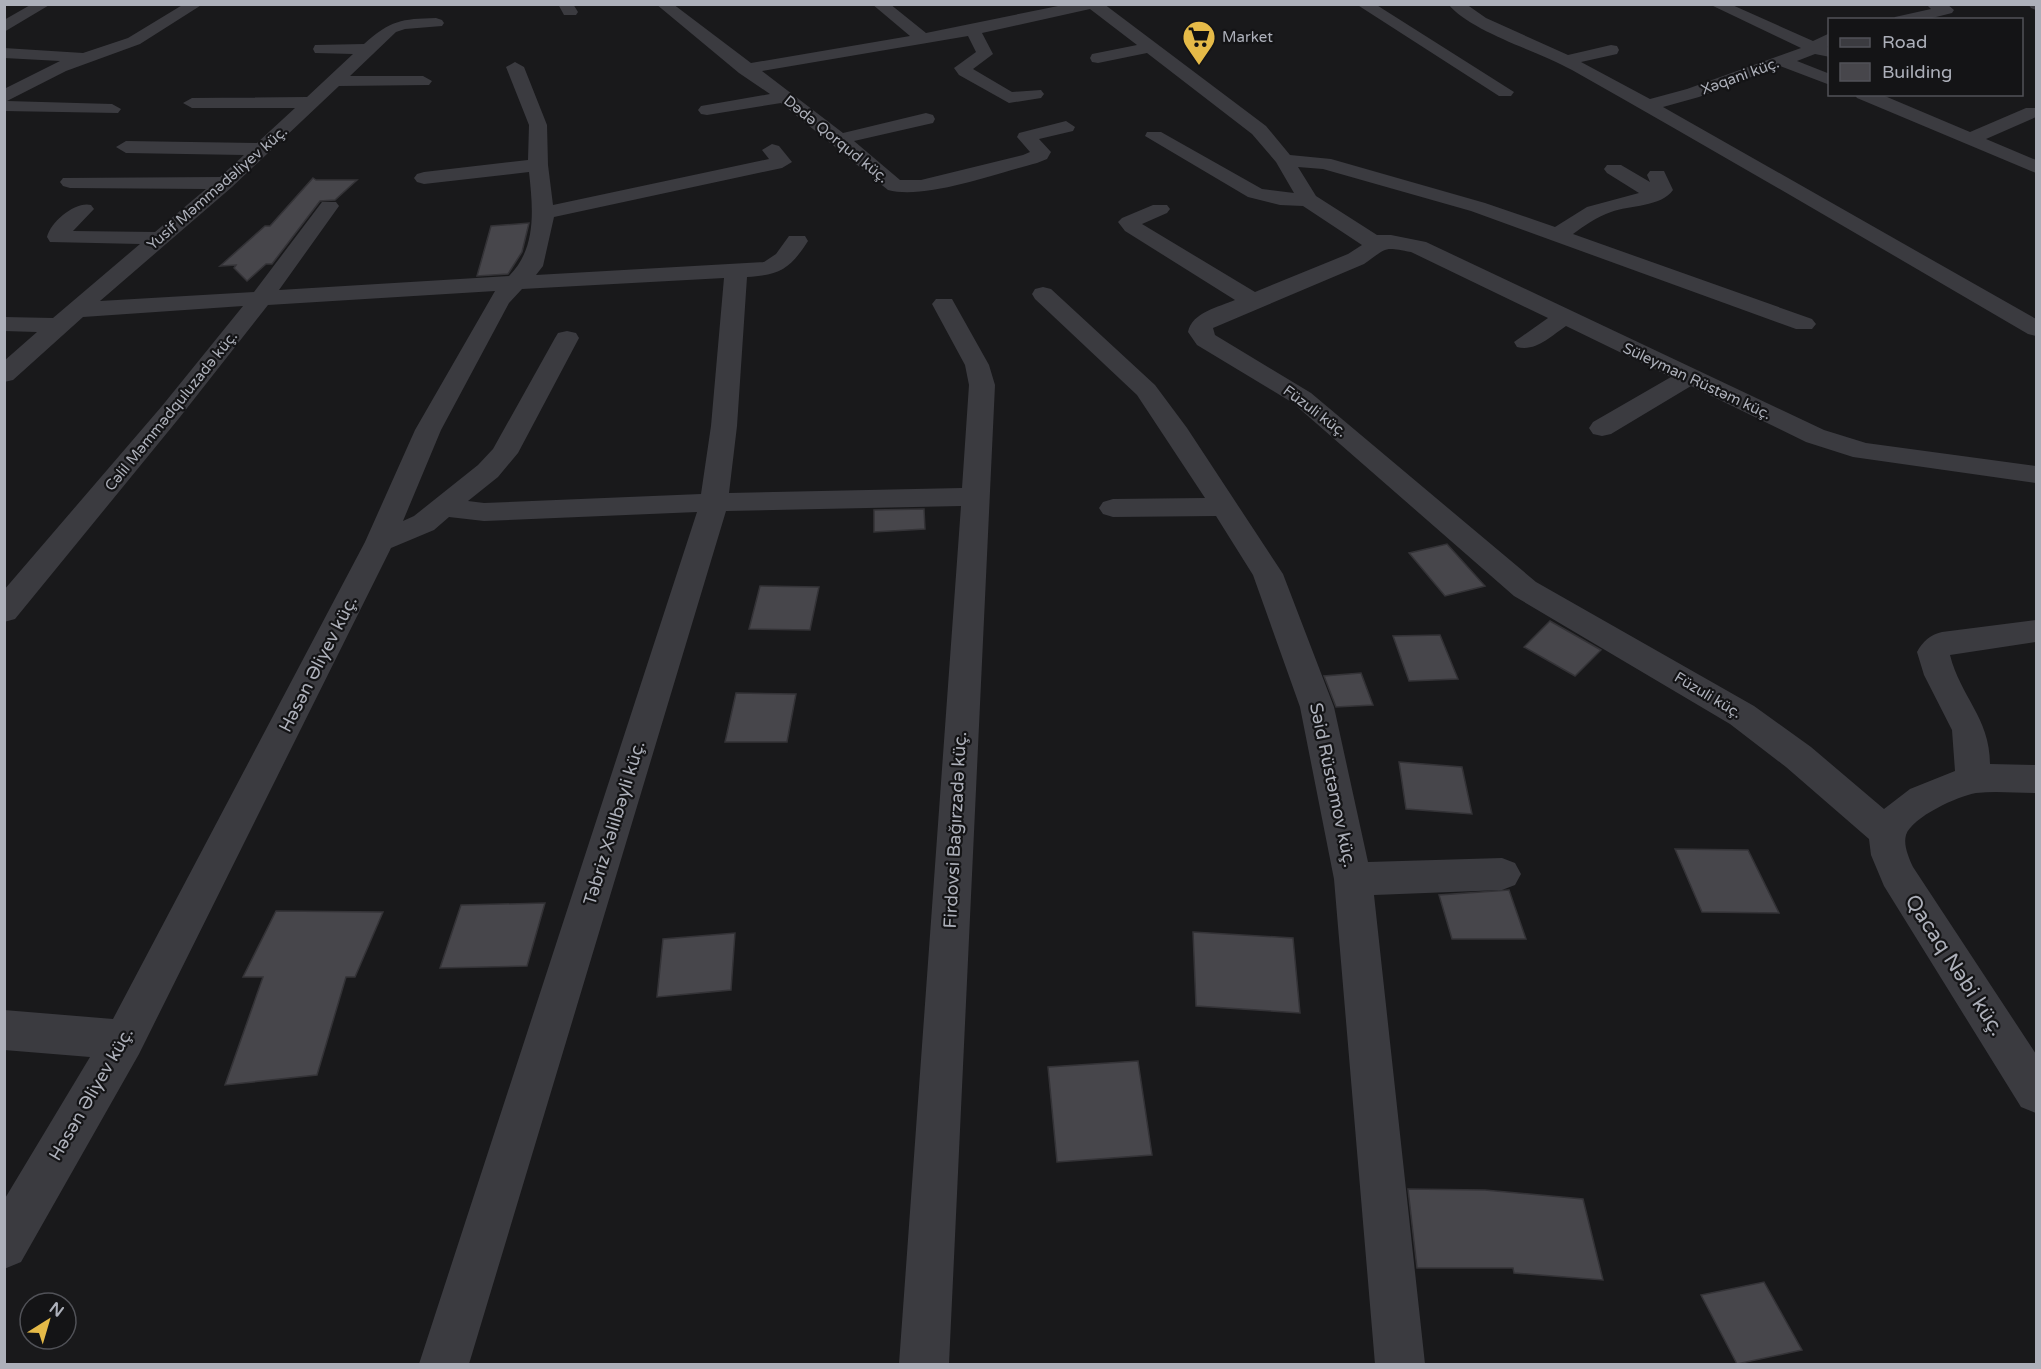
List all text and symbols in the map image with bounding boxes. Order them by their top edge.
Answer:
legend [1828,18,2023,96]
supermarket icon: Market [1181,19,1217,66]
place label: Market [1222,28,1273,46]
text: Road [1882,31,1927,53]
street label: Xəqani küç. [1698,54,1782,98]
text: Building [1882,61,1952,83]
street label: Dədə Qorqud küç. [780,91,892,187]
street label: Yusif Məmmədəliyev küç. [143,122,291,254]
street label: Cəlil Məmmədquluzadə küç. [101,327,241,495]
street label: Süleyman Rüstəm küç. [1620,339,1774,423]
street label: Füzuli küç. [1280,381,1350,441]
street label: Həsən Əliyev küç. [274,592,362,736]
street label: Füzuli küç. [1671,668,1745,722]
street label: Səid Rüstəmov küç. [1305,701,1361,869]
street label: Firdovsi Bağırzadə küç. [939,731,971,929]
street label: Təbriz Xəlilbəyli küç. [578,738,650,908]
street label: Qacaq Nəbi küç. [1900,890,2010,1041]
street label: Həsən Əliyev küç. [44,1024,138,1164]
north arrow [18,1291,78,1351]
text: N [45,1298,68,1322]

